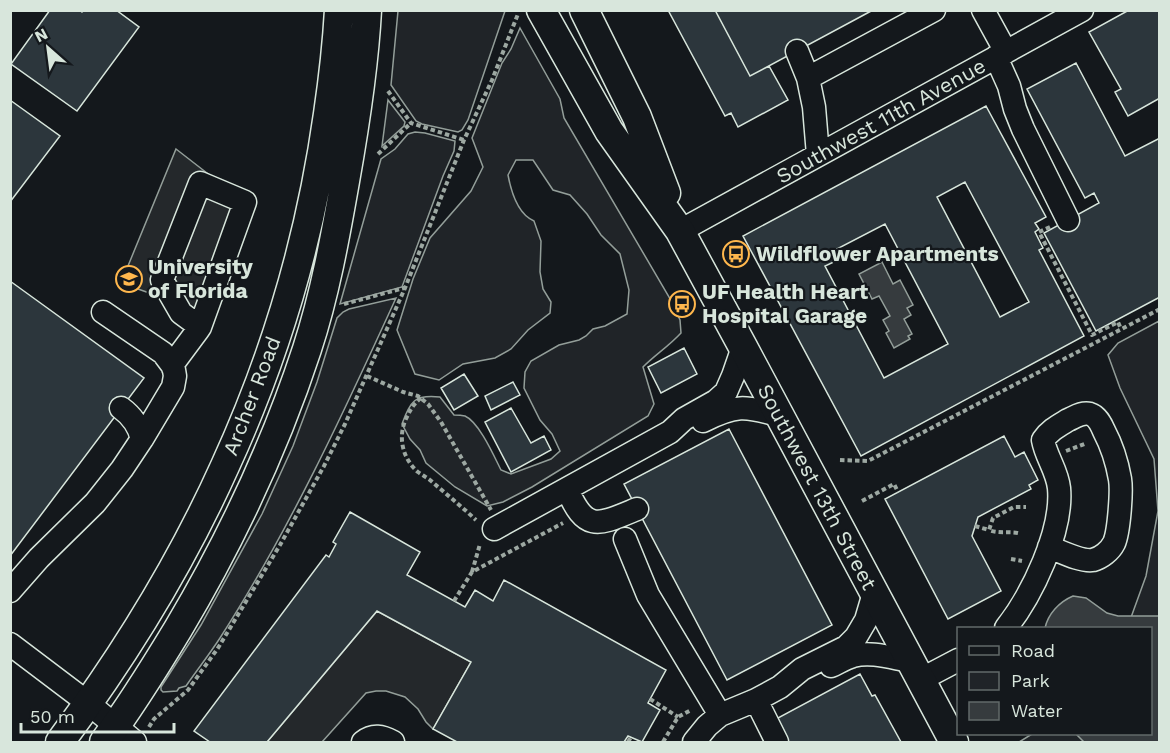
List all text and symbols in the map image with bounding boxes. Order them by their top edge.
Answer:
north arrow [18,18,78,78]
text: N [31,24,51,46]
street label: Southwest 11th Avenue [772,53,990,189]
bus stop icon: Wildflower Apartments [721,239,751,269]
place label: Wildflower Apartments [756,241,999,266]
place label: University of Florida [148,254,253,303]
school or university icon: University of Florida [114,264,144,294]
place label: UF Health Heart Hospital Garage [702,279,868,328]
bus stop icon: UF Health Heart Hospital Garage [667,289,697,319]
street label: Archer Road [217,333,286,459]
street label: Southwest 13th Street [753,380,882,594]
legend [957,627,1152,735]
text: Road [1011,640,1055,661]
text: Park [1011,670,1050,691]
scale bar [21,696,174,734]
text: Water [1011,700,1063,721]
text: 50 m [30,706,75,727]

